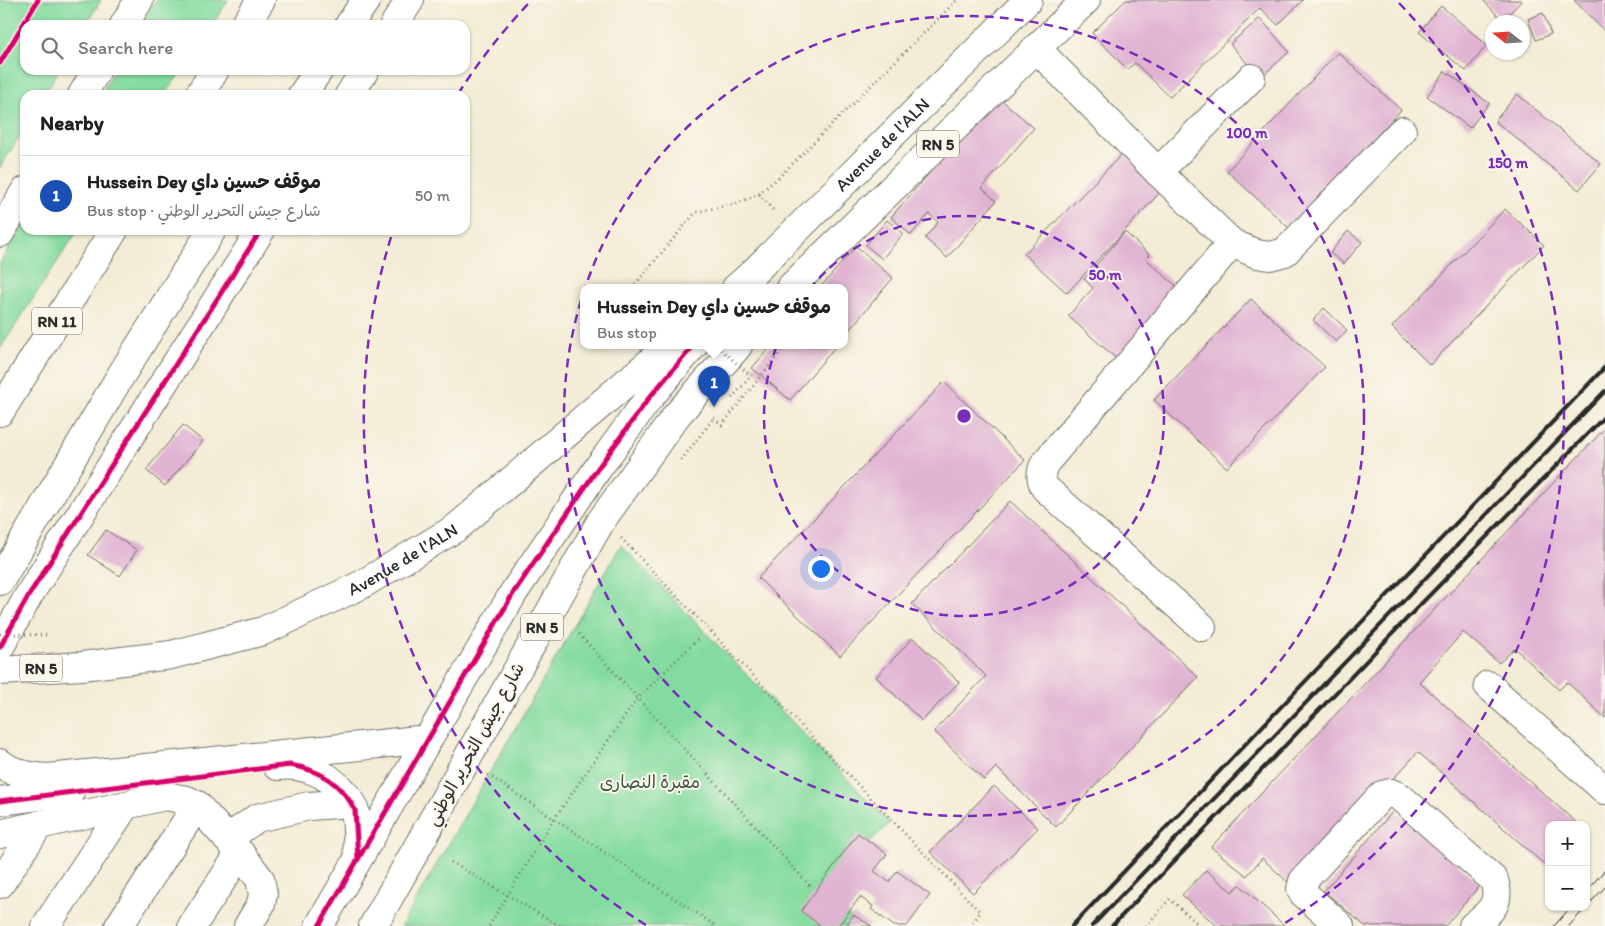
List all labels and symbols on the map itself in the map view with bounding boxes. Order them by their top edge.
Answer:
north arrow [1485,15,1530,60]
street label: Avenue de l'ALN [831,93,934,196]
text: 100 m [1226,124,1268,142]
road number: RN 5 [917,130,959,158]
text: 150 m [1488,154,1528,172]
text: 50 m [1088,266,1122,284]
road number: RN 11 [32,308,82,334]
pin: 1 [698,366,730,407]
centre of rings [955,407,973,425]
street label: Avenue de l'ALN [344,519,462,601]
your location [808,556,834,582]
road number: RN 5 [521,614,563,640]
road number: RN 5 [20,654,62,681]
street label: شارع جيش التحرير الوطني [421,659,533,832]
park label: مقبرة النصارى [600,771,700,793]

